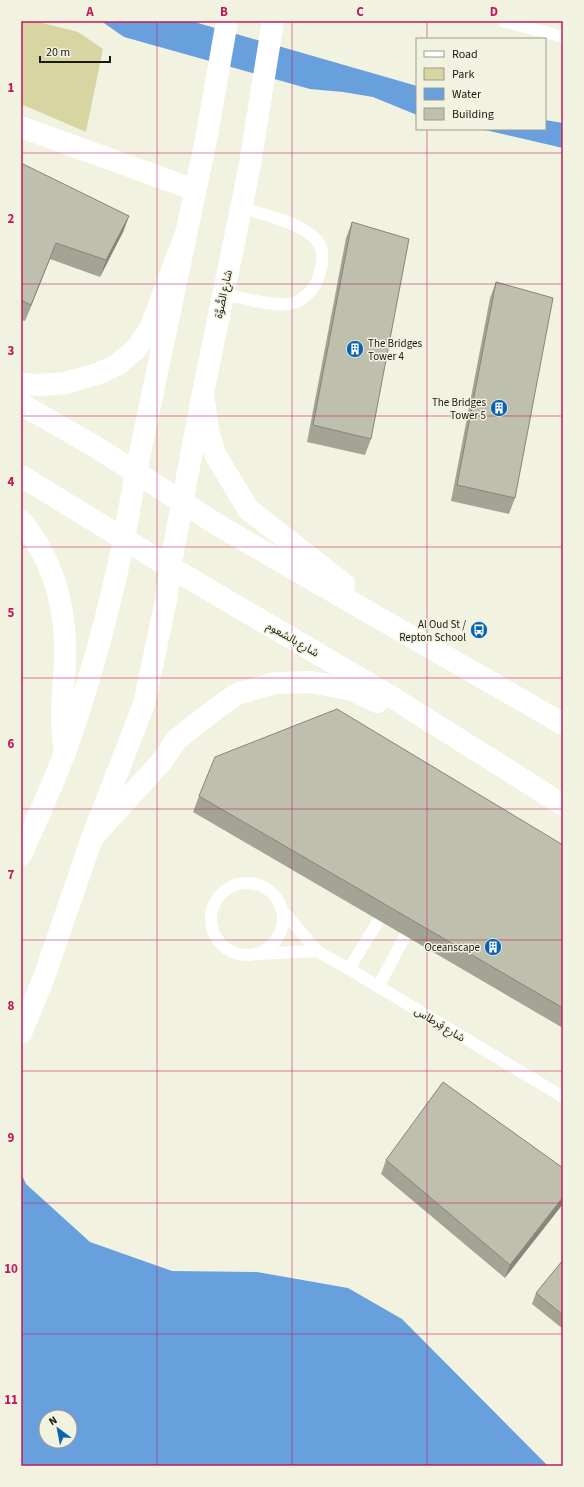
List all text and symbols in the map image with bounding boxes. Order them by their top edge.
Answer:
text: A [85,3,94,21]
text: B [220,3,228,21]
text: C [356,3,364,21]
text: D [490,3,498,21]
scale bar [40,38,110,64]
legend [416,38,546,130]
text: 20 m [46,44,70,61]
text: Road [452,46,478,63]
text: Park [452,66,474,83]
text: 1 [8,79,15,97]
text: Water [452,86,482,103]
text: Building [452,106,494,123]
text: 2 [8,210,15,228]
street label: شارع الصُّوَّة [211,268,236,320]
place label: The Bridges Tower 4 [368,336,422,364]
building icon: The Bridges Tower 4 [345,339,365,359]
text: 3 [8,342,15,360]
place label: The Bridges Tower 5 [432,395,486,423]
building icon: The Bridges Tower 5 [489,398,509,418]
text: 4 [8,473,15,491]
text: 5 [8,604,15,622]
place label: Al Oud St / Repton School [399,617,466,645]
street label: شارع بالشعوم [264,618,322,661]
bus stop icon: Al Oud St / Repton School [469,620,489,640]
text: 6 [8,735,15,753]
text: 7 [8,866,15,884]
building icon: Oceanscape [483,937,503,957]
place label: Oceanscape [424,940,481,955]
text: 8 [8,997,15,1015]
street label: شارع قِرطاس [412,1003,468,1046]
text: 9 [8,1129,15,1147]
text: 10 [4,1260,18,1278]
text: 11 [4,1391,18,1409]
north arrow [38,1409,78,1449]
text: N [46,1413,60,1429]

